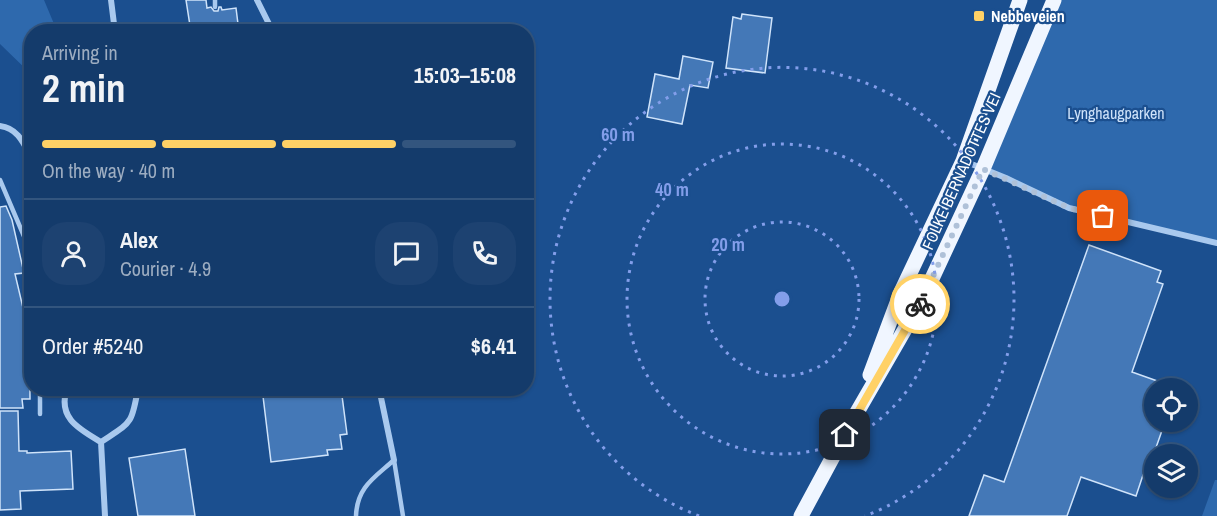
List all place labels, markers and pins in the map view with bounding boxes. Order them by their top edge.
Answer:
place label: Nebbeveien [991,5,1065,27]
marker: Nebbeveien [972,9,986,23]
pin [1077,190,1128,241]
centre of rings [772,289,792,309]
pin [819,409,870,460]

